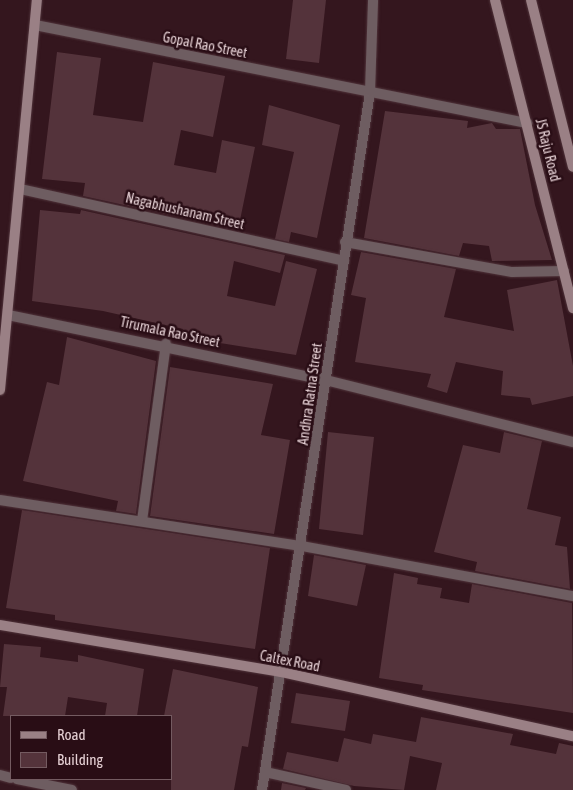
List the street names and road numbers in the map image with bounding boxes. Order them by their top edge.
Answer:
street label: Gopal Rao Street [161,29,249,61]
street label: JS Raju Road [532,117,564,183]
street label: Nagabhushanam Street [124,189,246,233]
street label: Tirumala Rao Street [119,313,221,351]
street label: Andhra Ratna Street [295,342,325,446]
street label: Caltex Road [258,647,322,675]

